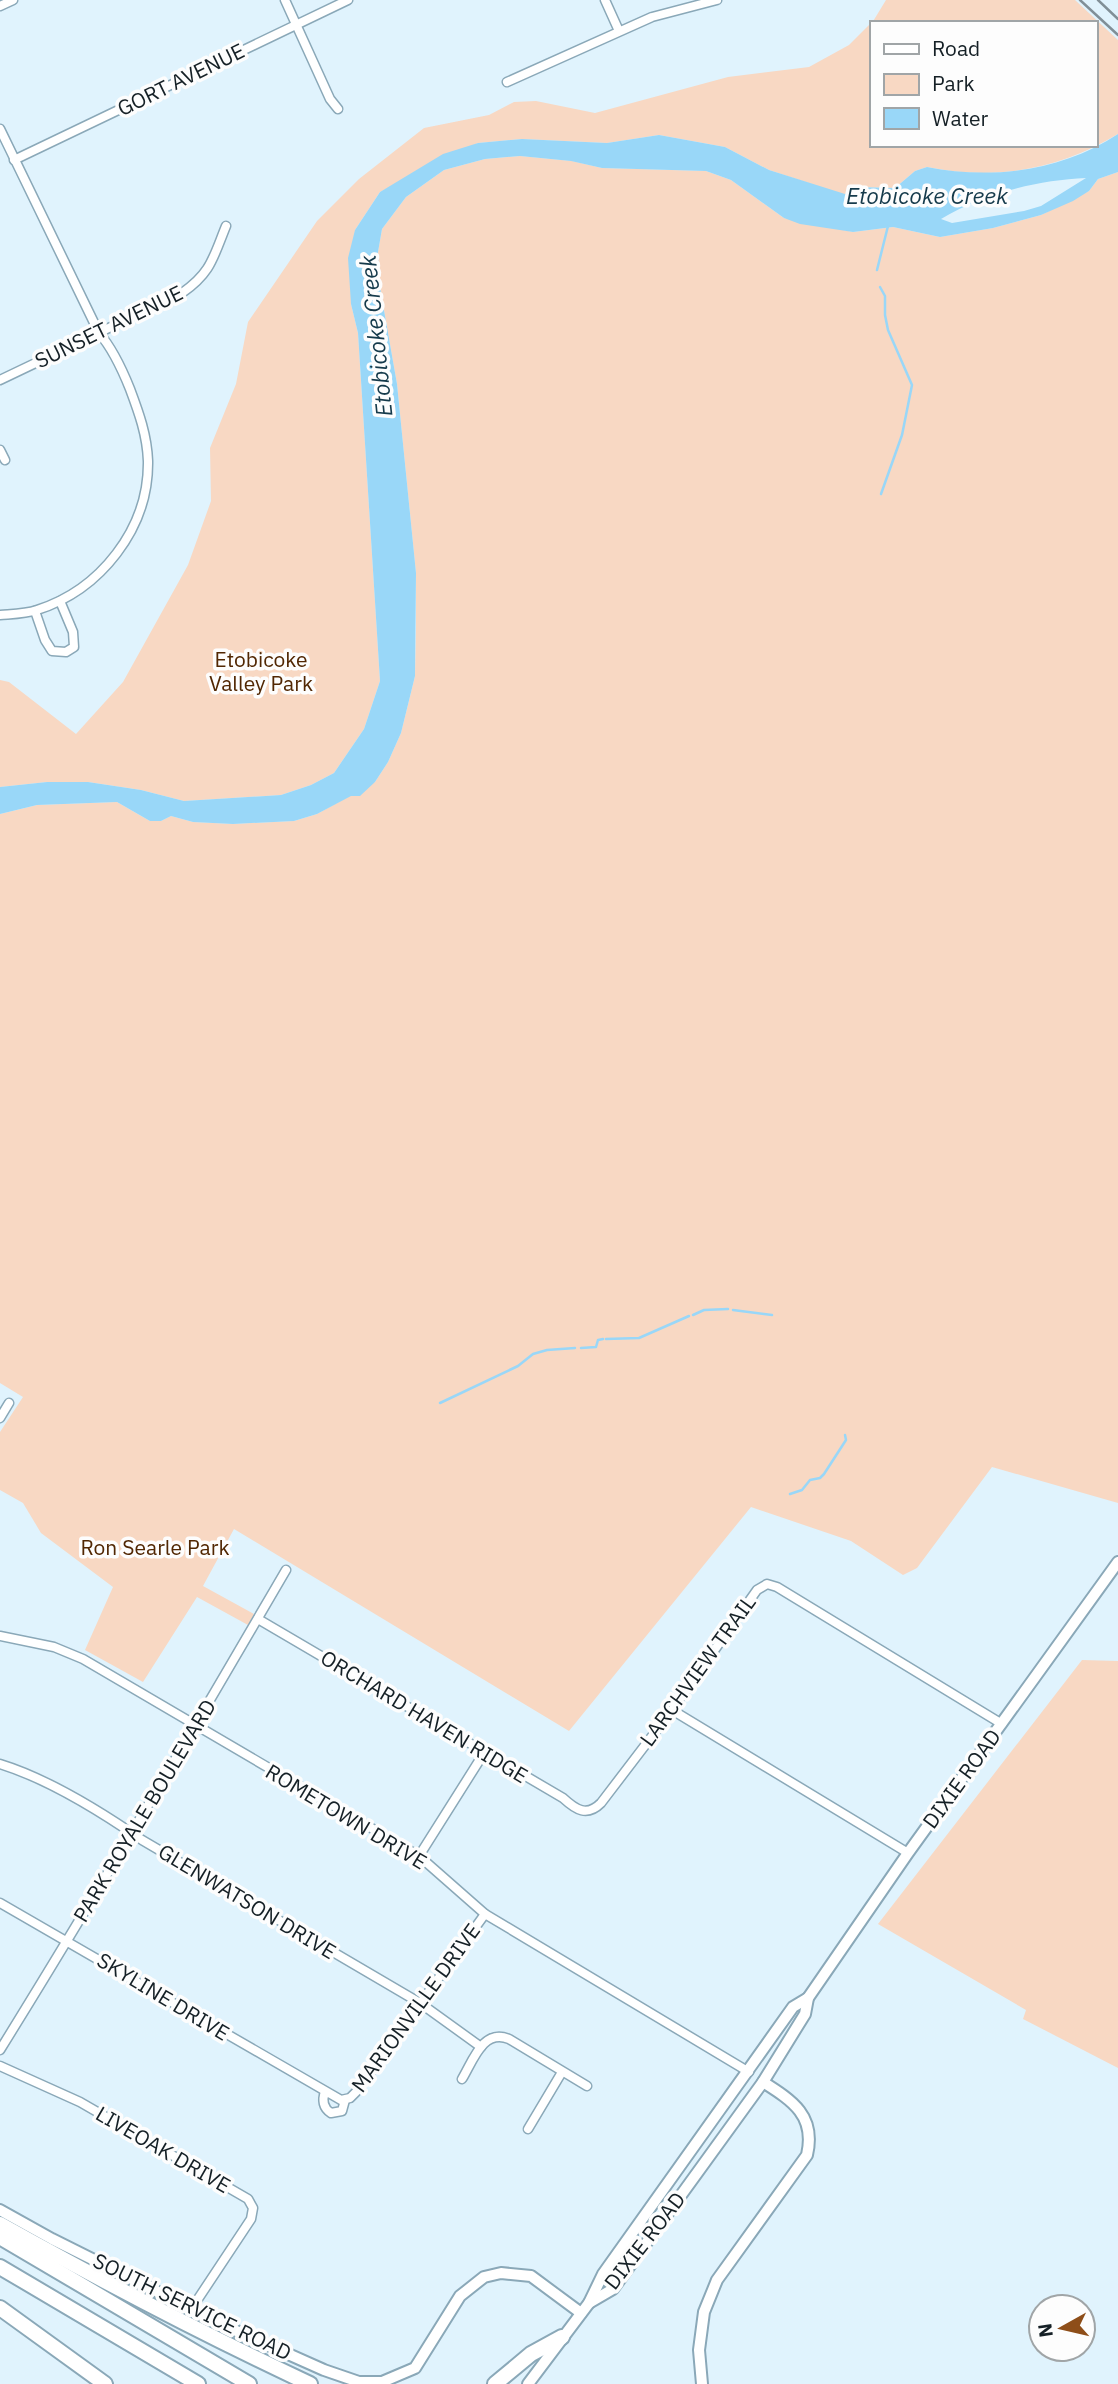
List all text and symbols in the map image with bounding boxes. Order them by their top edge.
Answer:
legend [870,21,1097,147]
text: Road [932,34,980,62]
street label: GORT AVENUE [112,36,249,122]
text: Park [932,69,975,97]
text: Water [932,104,989,132]
water label: Etobicoke Creek [846,180,1009,210]
water label: Etobicoke Creek [352,253,398,418]
street label: SUNSET AVENUE [30,278,187,374]
park label: Etobicoke Valley Park [209,645,313,697]
park label: Ron Searle Park [80,1533,230,1561]
street label: LARCHVIEW TRAIL [633,1589,762,1752]
street label: ORCHARD HAVEN RIDGE [316,1643,533,1789]
street label: PARK ROYALE BOULEVARD [66,1694,222,1927]
street label: DIXIE ROAD [916,1723,1007,1834]
street label: ROMETOWN DRIVE [261,1757,432,1875]
street label: GLENWATSON DRIVE [153,1837,342,1965]
street label: MARIONVILLE DRIVE [344,1917,486,2098]
street label: SKYLINE DRIVE [92,1946,235,2047]
street label: LIVEOAK DRIVE [91,2099,236,2199]
street label: DIXIE ROAD [597,2186,691,2295]
street label: SOUTH SERVICE ROAD [89,2246,296,2366]
north arrow [1027,2293,1097,2363]
text: N [1032,2322,1058,2339]

